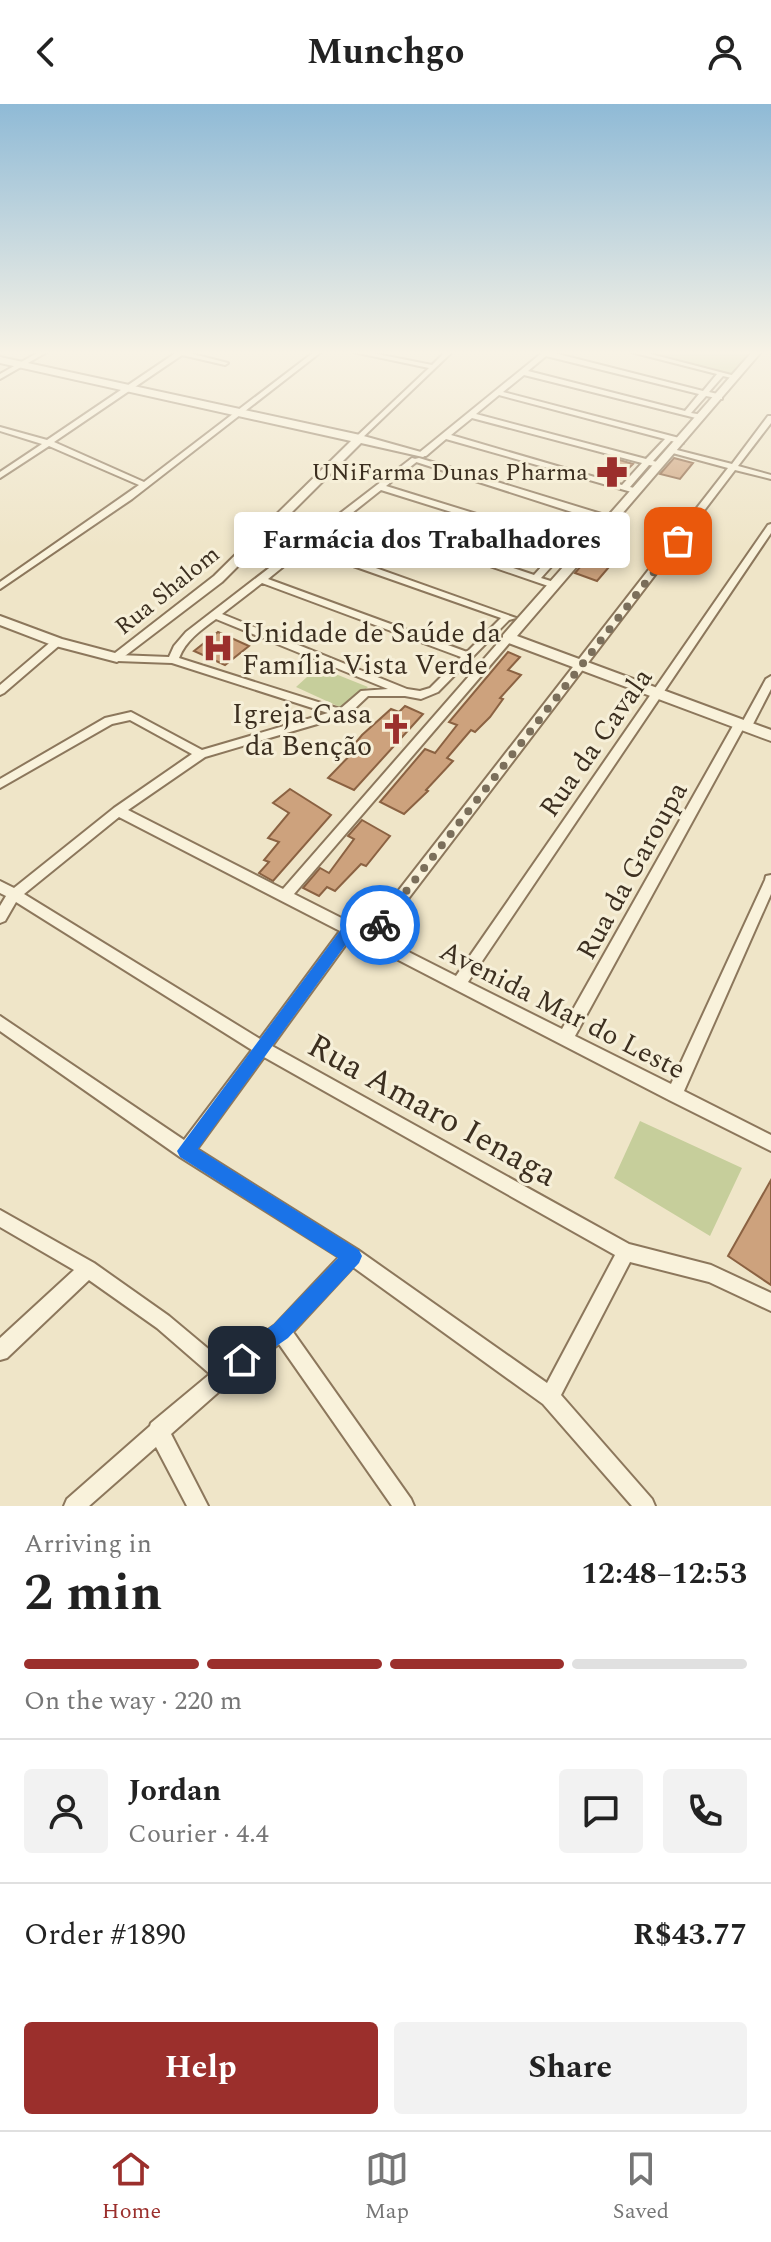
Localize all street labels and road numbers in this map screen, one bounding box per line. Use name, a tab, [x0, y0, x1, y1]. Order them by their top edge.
street label: Rua Shalom	[107, 537, 228, 644]
street label: Rua da Cavala	[529, 659, 664, 827]
street label: Rua da Garoupa	[565, 773, 699, 968]
street label: Avenida Mar do Leste	[432, 930, 693, 1091]
street label: Rua Amaro Ienaga	[297, 1020, 567, 1201]

